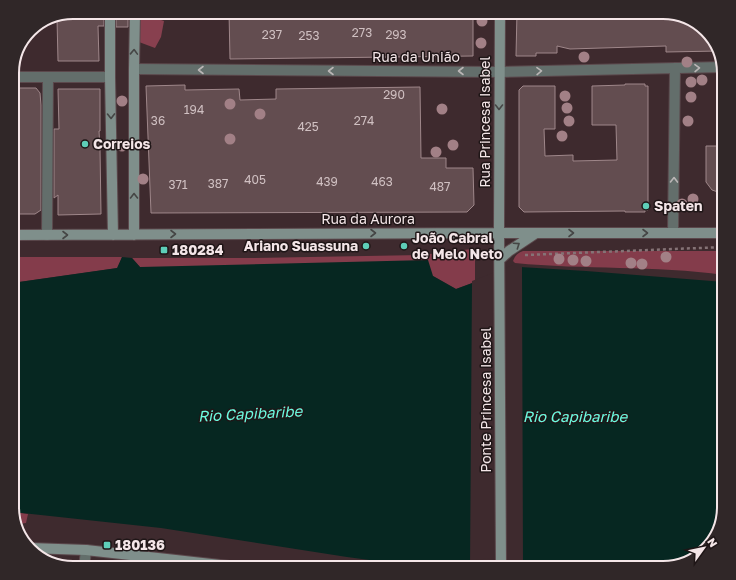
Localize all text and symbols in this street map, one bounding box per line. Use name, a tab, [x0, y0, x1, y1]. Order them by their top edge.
house number: 273	[352, 25, 372, 40]
house number: 237	[262, 27, 282, 42]
house number: 293	[385, 27, 407, 42]
house number: 253	[299, 28, 319, 43]
street label: Rua da União	[372, 48, 460, 65]
one-way arrow	[130, 49, 138, 55]
street label: Rua Princesa Isabel	[476, 56, 493, 188]
one-way arrow	[694, 64, 700, 72]
one-way arrow	[198, 66, 204, 74]
one-way arrow	[328, 67, 334, 75]
one-way arrow	[458, 67, 464, 75]
one-way arrow	[536, 67, 542, 75]
house number: 290	[383, 87, 405, 102]
house number: 194	[184, 102, 204, 117]
one-way arrow	[495, 104, 503, 110]
one-way arrow	[106, 113, 115, 119]
house number: 36	[151, 113, 165, 128]
house number: 274	[354, 113, 374, 128]
house number: 425	[297, 119, 319, 134]
place label: Correios	[93, 135, 151, 152]
marker: Correios	[80, 139, 90, 149]
house number: 405	[244, 172, 266, 187]
house number: 439	[316, 174, 338, 189]
house number: 463	[371, 174, 393, 189]
house number: 387	[208, 176, 228, 191]
house number: 371	[168, 177, 188, 192]
one-way arrow	[670, 177, 678, 183]
house number: 487	[429, 179, 451, 194]
one-way arrow	[130, 193, 138, 199]
place label: Spaten	[654, 197, 702, 214]
marker: Spaten	[641, 201, 651, 211]
street label: Rua da Aurora	[321, 210, 415, 227]
one-way arrow	[370, 229, 376, 237]
place label: João Cabral de Melo Neto	[412, 229, 502, 262]
one-way arrow	[568, 229, 574, 237]
one-way arrow	[642, 229, 648, 237]
one-way arrow	[170, 230, 176, 238]
one-way arrow	[62, 231, 68, 239]
place label: Ariano Suassuna	[244, 237, 358, 254]
place label: 180284	[172, 241, 224, 258]
marker: Ariano Suassuna	[361, 241, 371, 251]
marker: João Cabral de Melo Neto	[399, 241, 409, 251]
one-way arrow	[513, 242, 520, 250]
marker: 180284	[159, 245, 169, 255]
street label: Ponte Princesa Isabel	[477, 327, 494, 473]
water label: Rio Capibaribe	[197, 401, 304, 425]
water label: Rio Capibaribe	[523, 407, 628, 425]
north arrow	[684, 528, 724, 568]
text: N	[705, 535, 721, 549]
place label: 180136	[115, 536, 165, 553]
marker: 180136	[102, 540, 112, 550]

